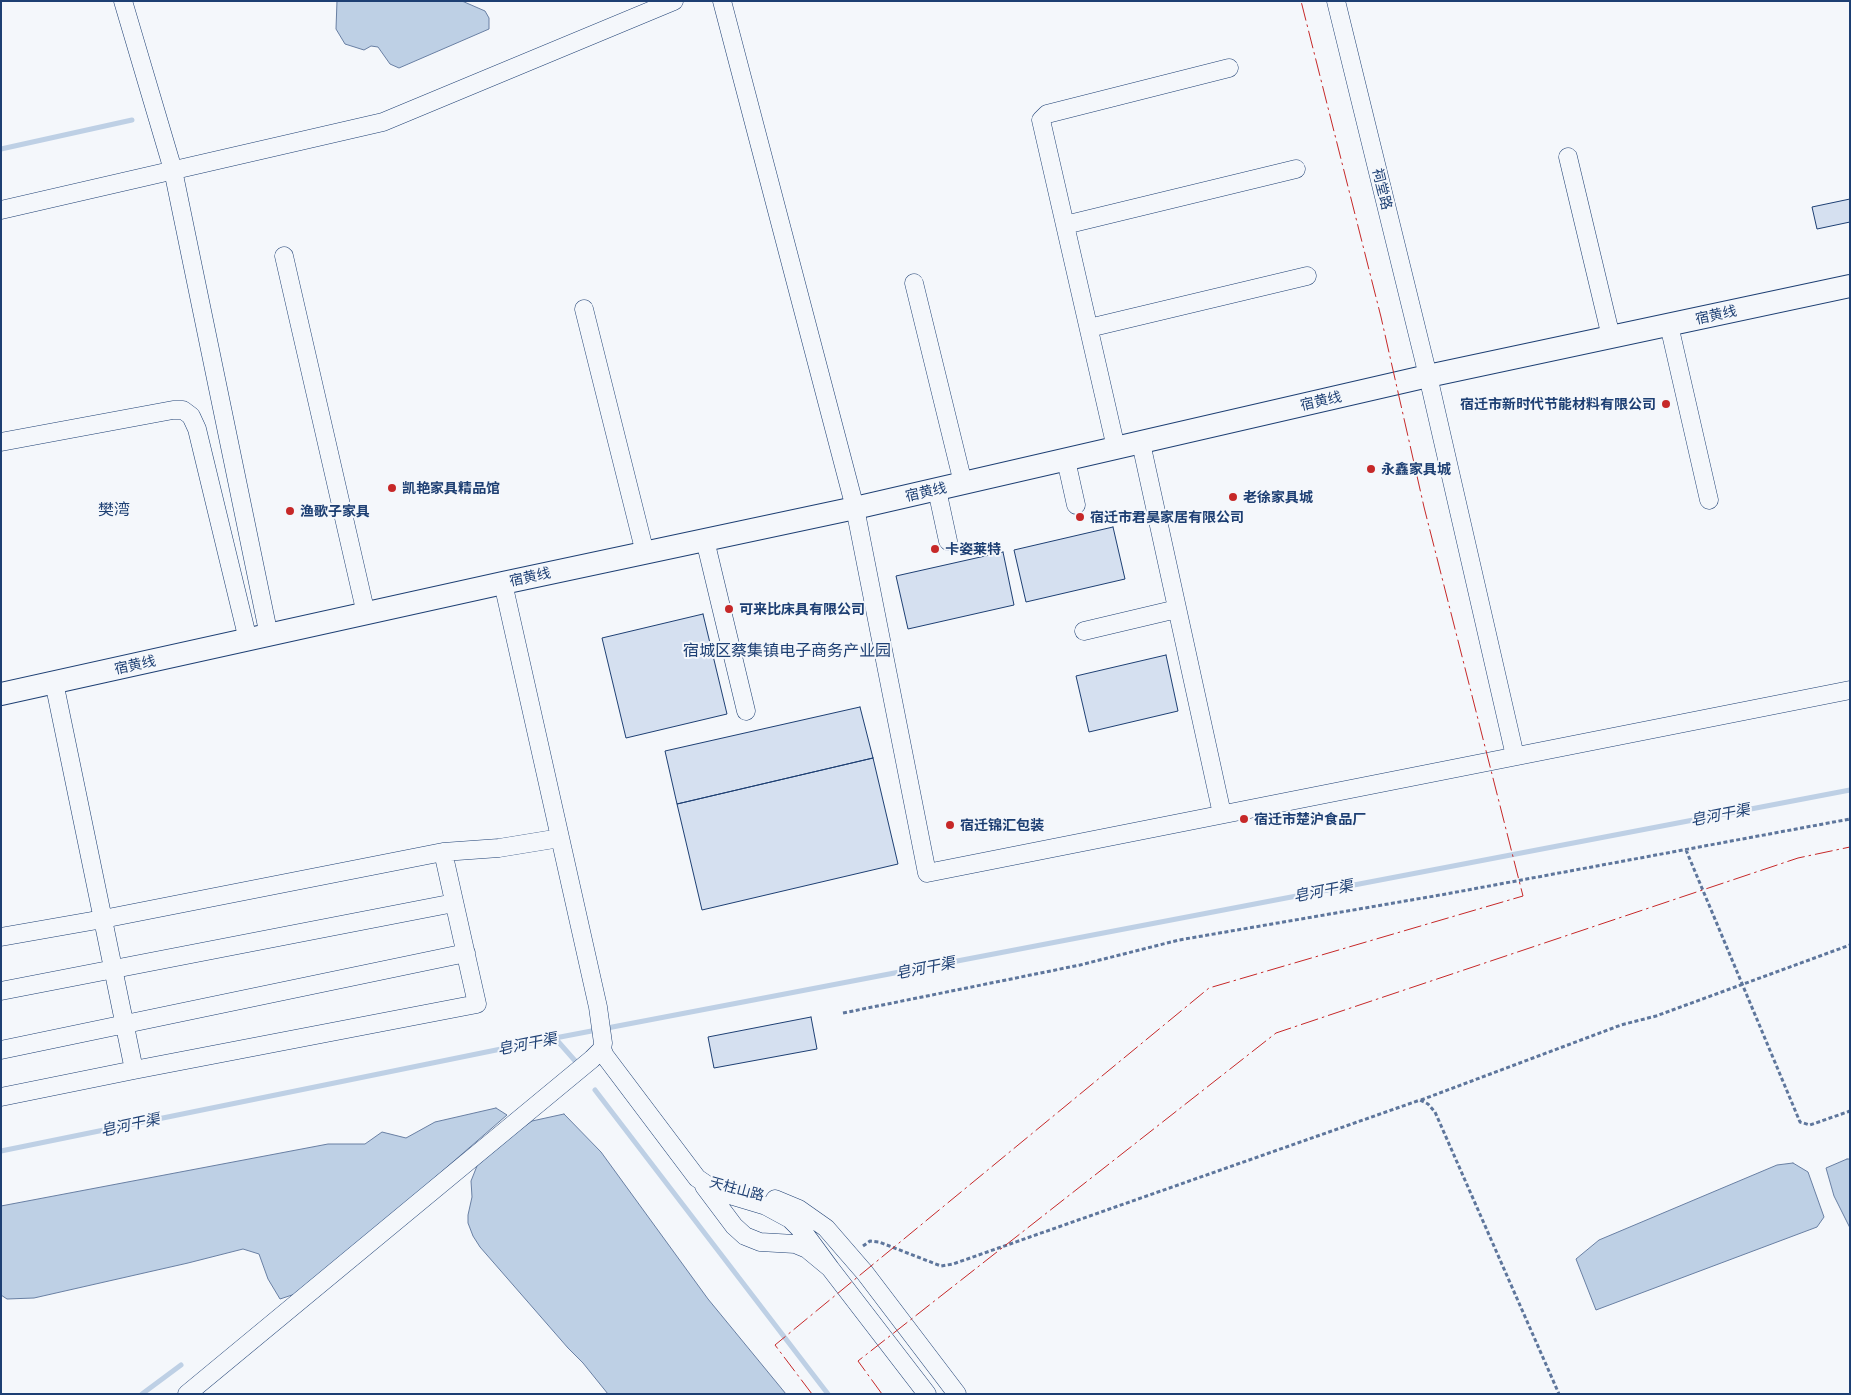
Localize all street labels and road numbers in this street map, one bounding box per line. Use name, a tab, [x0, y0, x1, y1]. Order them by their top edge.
street label: 祠堂路	[1369, 167, 1395, 211]
street label: 宿黄线	[1694, 302, 1738, 328]
street label: 宿黄线	[1299, 388, 1343, 414]
street label: 宿黄线	[904, 479, 948, 505]
street label: 宿黄线	[508, 564, 552, 590]
street label: 宿黄线	[113, 652, 157, 678]
street label: 天柱山路	[708, 1174, 766, 1204]

